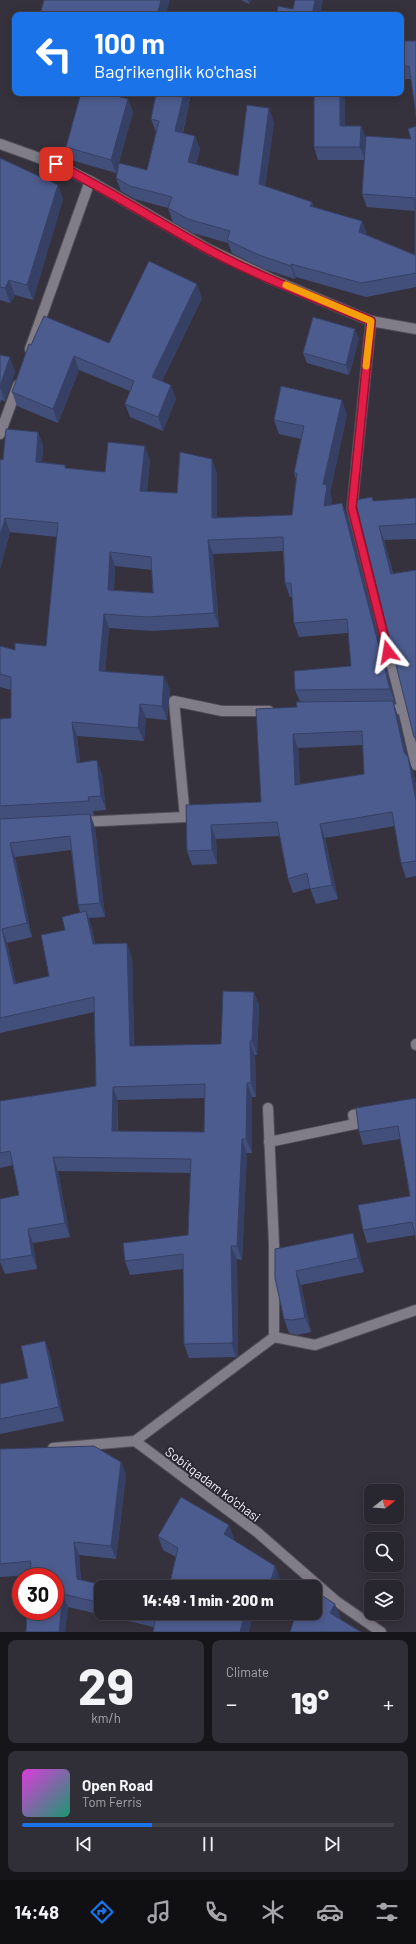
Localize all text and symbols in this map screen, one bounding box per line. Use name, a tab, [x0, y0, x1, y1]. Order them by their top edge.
text: 100 m	[94, 26, 165, 60]
icon: left	[28, 28, 80, 80]
text: Bag'rikenglik ko'chasi	[94, 60, 257, 82]
pin	[39, 147, 73, 181]
icon: arrive	[45, 153, 67, 175]
position arrow	[367, 631, 409, 673]
street label: Sobitqadam ko'chasi	[162, 1443, 264, 1525]
north arrow	[364, 1484, 404, 1524]
map controls	[364, 1484, 404, 1620]
button: search	[364, 1532, 404, 1572]
speed limit sign: 30	[12, 1568, 64, 1620]
button: layers	[364, 1580, 404, 1620]
text: 14:49 · 1 min · 200 m	[142, 1591, 274, 1609]
text: 29	[78, 1653, 134, 1715]
text: Climate	[226, 1664, 269, 1680]
text: 19°	[291, 1684, 329, 1720]
text: −	[226, 1690, 237, 1716]
text: +	[383, 1690, 394, 1716]
text: km/h	[91, 1710, 121, 1726]
text: Open Road	[82, 1776, 153, 1794]
text: Tom Ferris	[82, 1794, 142, 1810]
icon: previous	[73, 1833, 95, 1855]
icon: pause	[197, 1833, 219, 1855]
icon: next	[321, 1833, 343, 1855]
icon: directions	[88, 1898, 116, 1926]
icon: music	[145, 1898, 173, 1926]
icon: phone	[202, 1898, 230, 1926]
icon: climate	[259, 1898, 287, 1926]
icon: car	[316, 1898, 344, 1926]
icon: filters	[373, 1898, 401, 1926]
text: 14:48	[15, 1901, 59, 1923]

